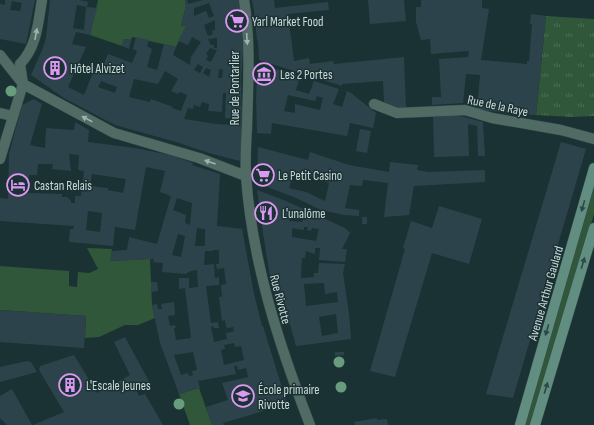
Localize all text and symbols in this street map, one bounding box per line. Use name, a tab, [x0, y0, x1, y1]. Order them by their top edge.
supermarket icon: Yarl Market Food	[224, 8, 250, 34]
place label: Yarl Market Food	[252, 14, 323, 30]
one-way arrow	[33, 28, 39, 40]
one-way arrow	[244, 33, 250, 46]
street label: Rue de Pontarlier	[227, 50, 243, 125]
building icon: Hôtel Alvizet	[42, 55, 68, 81]
place label: Hôtel Alvizet	[70, 61, 125, 77]
museum icon: Les 2 Portes	[251, 61, 277, 87]
place label: Les 2 Portes	[280, 67, 333, 83]
street label: Rue de la Raye	[466, 92, 530, 120]
one-way arrow	[81, 116, 93, 123]
one-way arrow	[203, 158, 215, 164]
supermarket icon: Le Petit Casino	[250, 162, 276, 188]
place label: Le Petit Casino	[278, 168, 342, 184]
hotel icon: Castan Relais	[5, 172, 31, 198]
place label: Castan Relais	[34, 178, 92, 194]
restaurant icon: L'unalôme	[253, 200, 279, 226]
one-way arrow	[580, 200, 586, 212]
place label: L'unalôme	[282, 206, 326, 222]
street label: Avenue Arthur Gaulard	[525, 244, 567, 343]
one-way arrow	[580, 257, 586, 269]
street label: Rue Rivotte	[266, 273, 294, 326]
one-way arrow	[544, 325, 550, 337]
building icon: L'Escale Jeunes	[57, 372, 83, 398]
place label: L'Escale Jeunes	[86, 378, 151, 394]
one-way arrow	[543, 381, 549, 393]
place label: École primaire Rivotte	[258, 382, 320, 413]
school or university icon: École primaire Rivotte	[230, 383, 256, 409]

